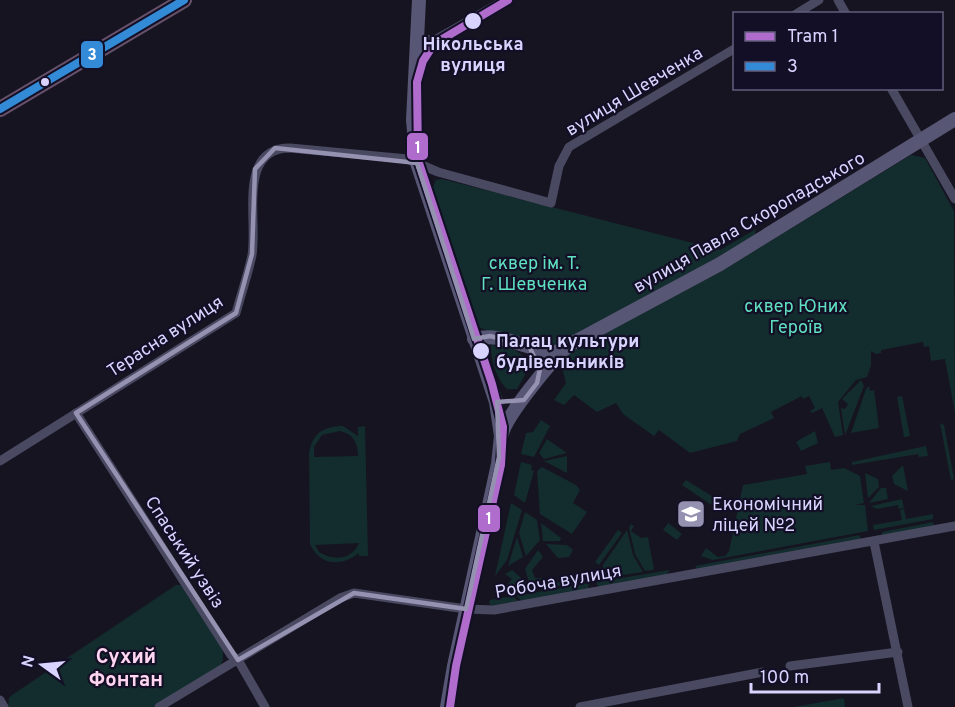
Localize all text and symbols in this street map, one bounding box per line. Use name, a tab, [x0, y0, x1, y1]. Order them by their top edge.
marker: Нікольська вулиця	[463, 11, 483, 31]
legend	[733, 12, 943, 90]
text: Tram 1	[787, 26, 838, 49]
place label: Нікольська вулиця	[423, 34, 523, 78]
line badge: 3	[80, 40, 104, 69]
street label: вулиця Шевченка	[562, 42, 707, 142]
text: 3	[87, 46, 97, 66]
text: 3	[787, 56, 798, 79]
unlabelled marker	[39, 76, 51, 88]
line badge: 1	[406, 132, 429, 161]
text: 1	[415, 139, 421, 159]
street label: вулиця Павла Скоропадського	[630, 147, 870, 299]
park label: сквер ім. Т. Г. Шевченка	[481, 253, 587, 297]
street label: Терасна вулиця	[103, 291, 228, 383]
park label: сквер Юних Героїв	[744, 296, 848, 340]
place label: Палац культури будівельників	[496, 331, 639, 375]
marker: Палац культури будівельників	[471, 341, 491, 361]
street label: Спаський узвіз	[139, 492, 229, 613]
place label: Економічний ліцей №2	[712, 494, 823, 538]
school or university icon: Економічний ліцей №2	[675, 498, 707, 530]
line badge: 1	[477, 504, 501, 533]
text: 1	[486, 510, 492, 530]
street label: Робоча вулиця	[493, 560, 623, 605]
north arrow	[12, 635, 72, 695]
district label: Сухий Фонтан	[89, 645, 163, 694]
text: N	[18, 653, 41, 670]
scale bar	[751, 656, 878, 694]
text: 100 m	[760, 667, 809, 690]

